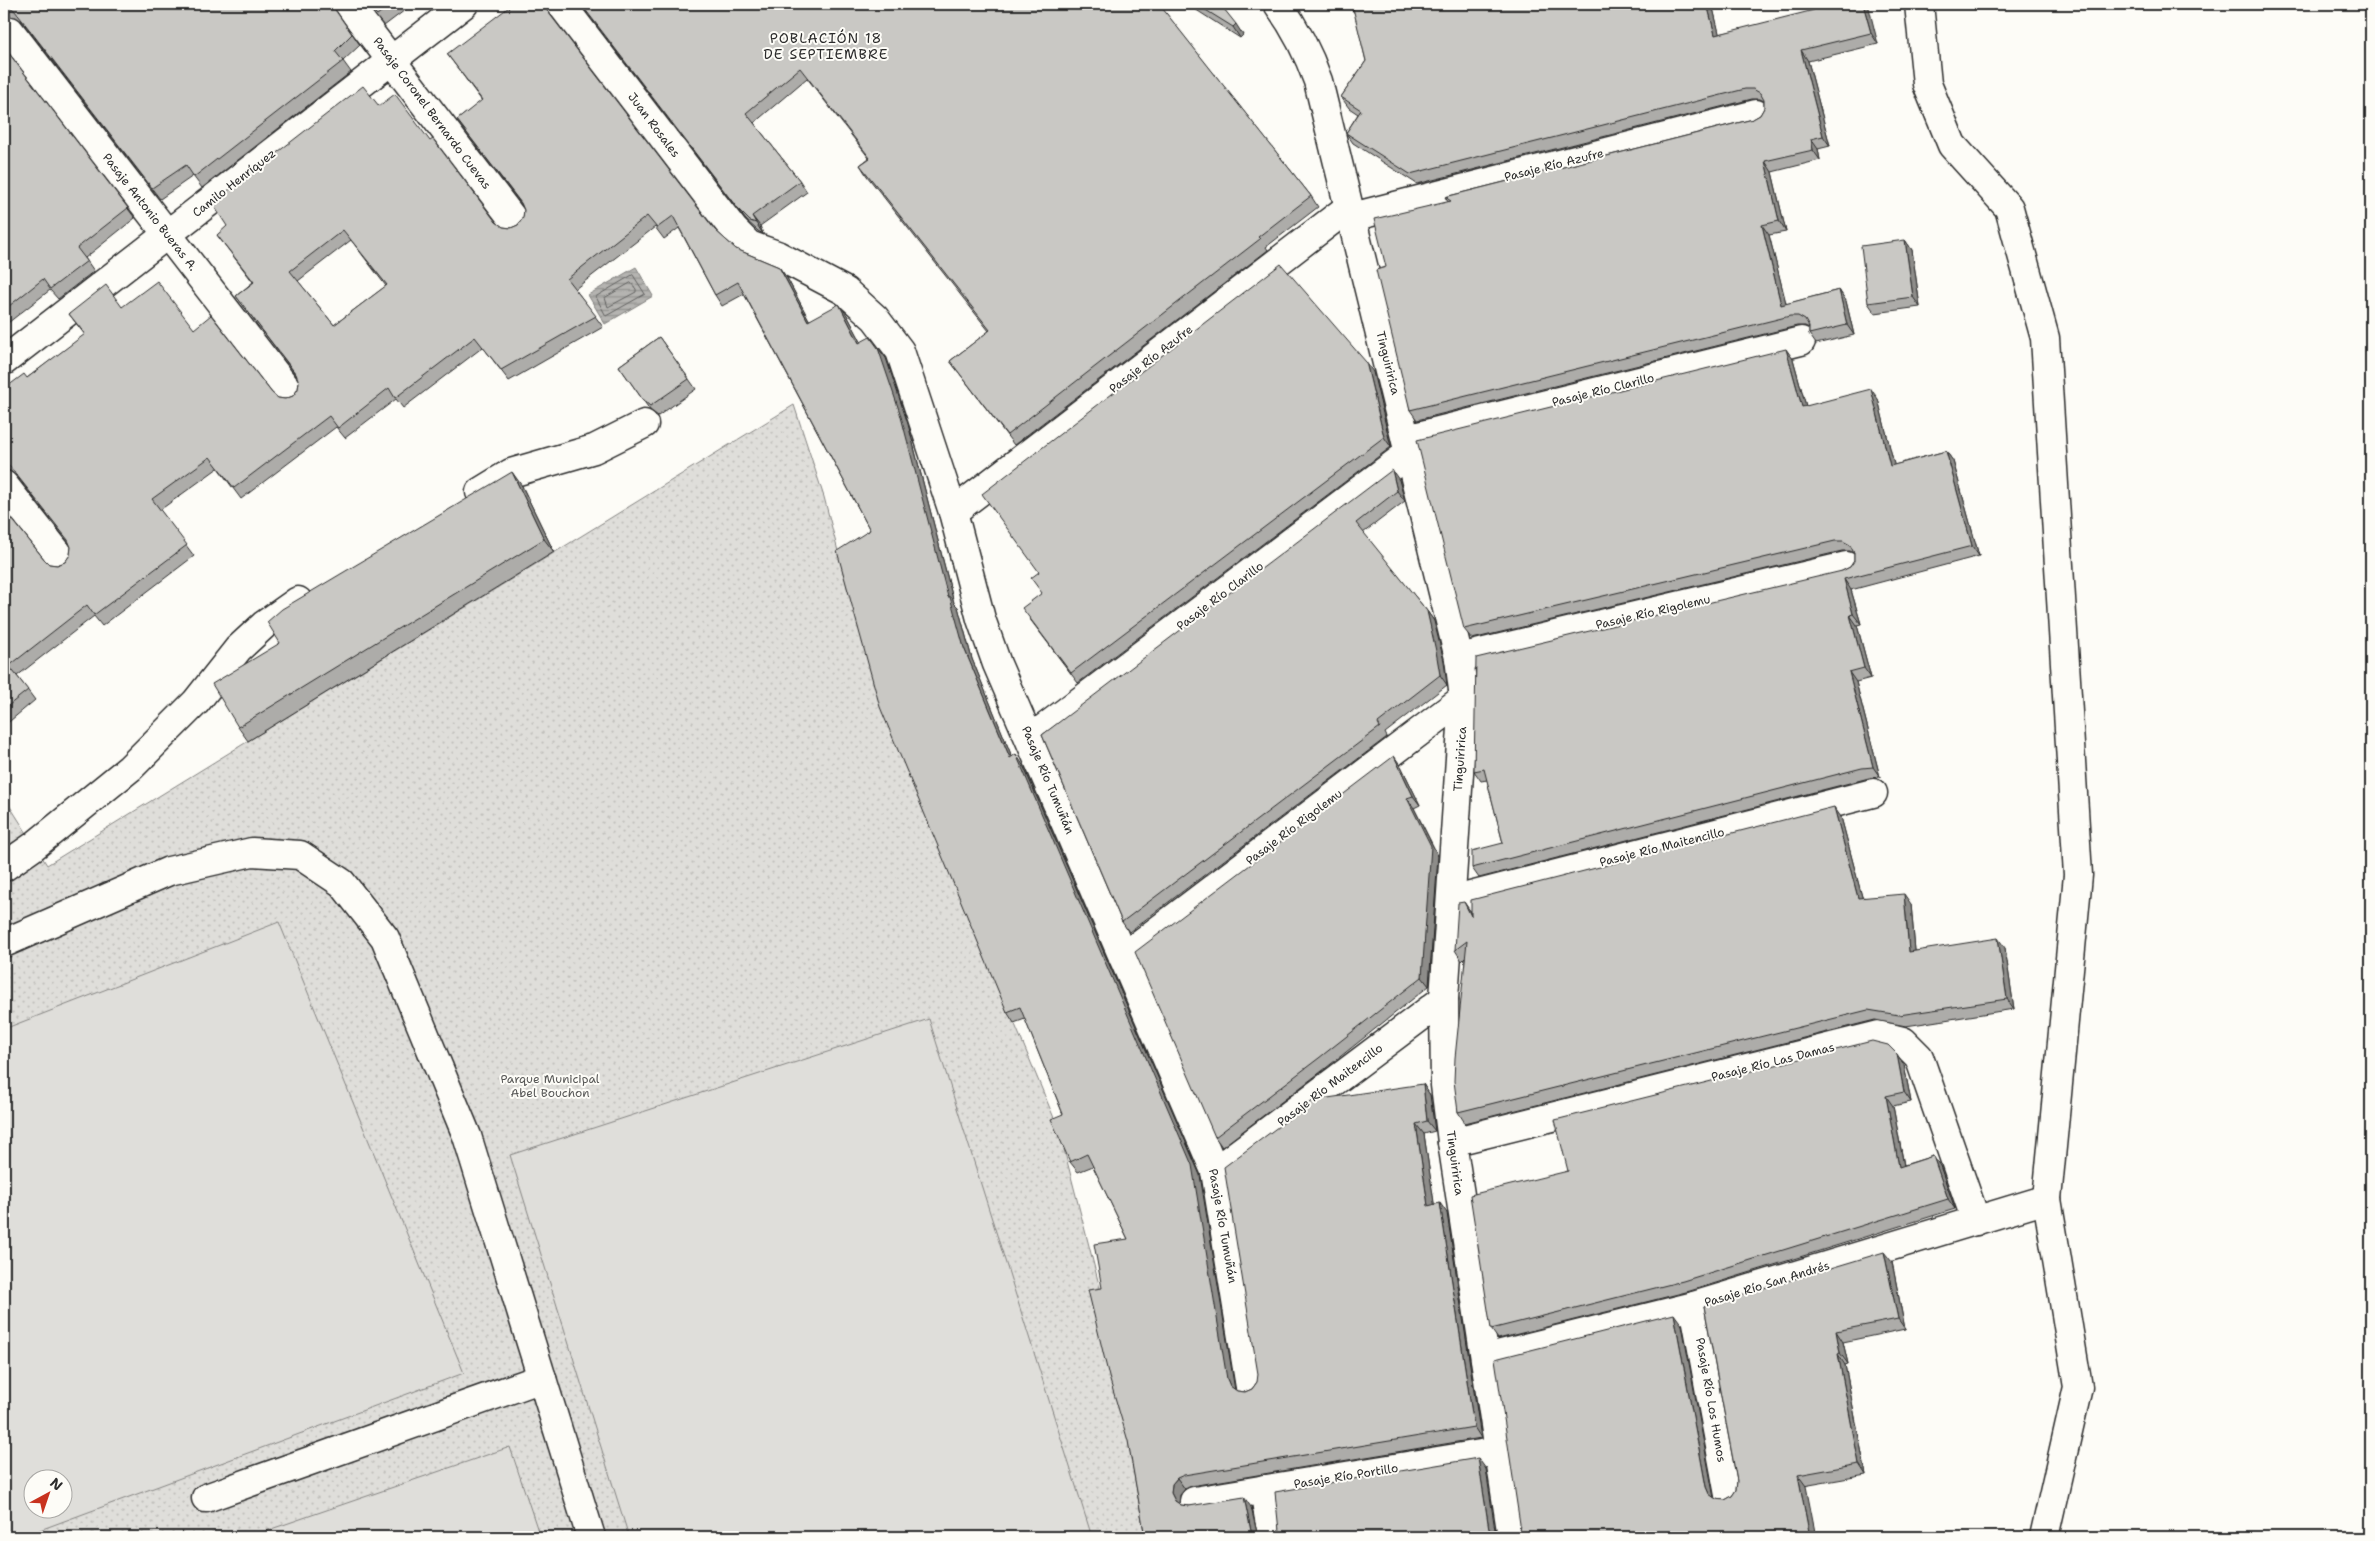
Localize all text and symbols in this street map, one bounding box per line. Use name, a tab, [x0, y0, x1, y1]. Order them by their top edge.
district label: POBLACIÓN 18 DE SEPTIEMBRE	[764, 29, 888, 63]
street label: Pasaje Coronel Bernardo Cuevas	[369, 34, 495, 192]
street label: Juan Rosales	[624, 89, 684, 161]
street label: Camilo Henríquez	[189, 145, 279, 221]
street label: Pasaje Río Azufre	[1503, 145, 1606, 185]
street label: Pasaje Antonio Bueras A.	[99, 150, 201, 274]
street label: Pasaje Río Azufre	[1106, 321, 1196, 397]
street label: Tinguiririca	[1372, 329, 1404, 397]
street label: Pasaje Río Clarillo	[1550, 370, 1656, 410]
street label: Pasaje Río Clarillo	[1173, 558, 1267, 634]
street label: Pasaje Río Rigolemu	[1594, 591, 1712, 633]
street label: Pasaje Río Tumuñán	[1018, 723, 1078, 837]
street label: Tinguiririca	[1450, 725, 1470, 792]
street label: Pasaje Río Rigolemu	[1242, 785, 1346, 869]
street label: Pasaje Río Maitencillo	[1598, 824, 1726, 870]
street label: Pasaje Río Las Damas	[1710, 1039, 1836, 1085]
street label: Pasaje Río Maitencillo	[1274, 1040, 1386, 1130]
park label: Parque Municipal Abel Bouchon	[501, 1071, 600, 1101]
street label: Tinguiririca	[1443, 1130, 1468, 1197]
street label: Pasaje Río Tumuñán	[1205, 1168, 1241, 1284]
street label: Pasaje Río San Andrés	[1702, 1257, 1832, 1311]
street label: Pasaje Río Los Humos	[1692, 1336, 1730, 1464]
street label: Pasaje Río Portillo	[1293, 1460, 1399, 1492]
north arrow	[22, 1468, 72, 1518]
text: N	[46, 1474, 66, 1495]

